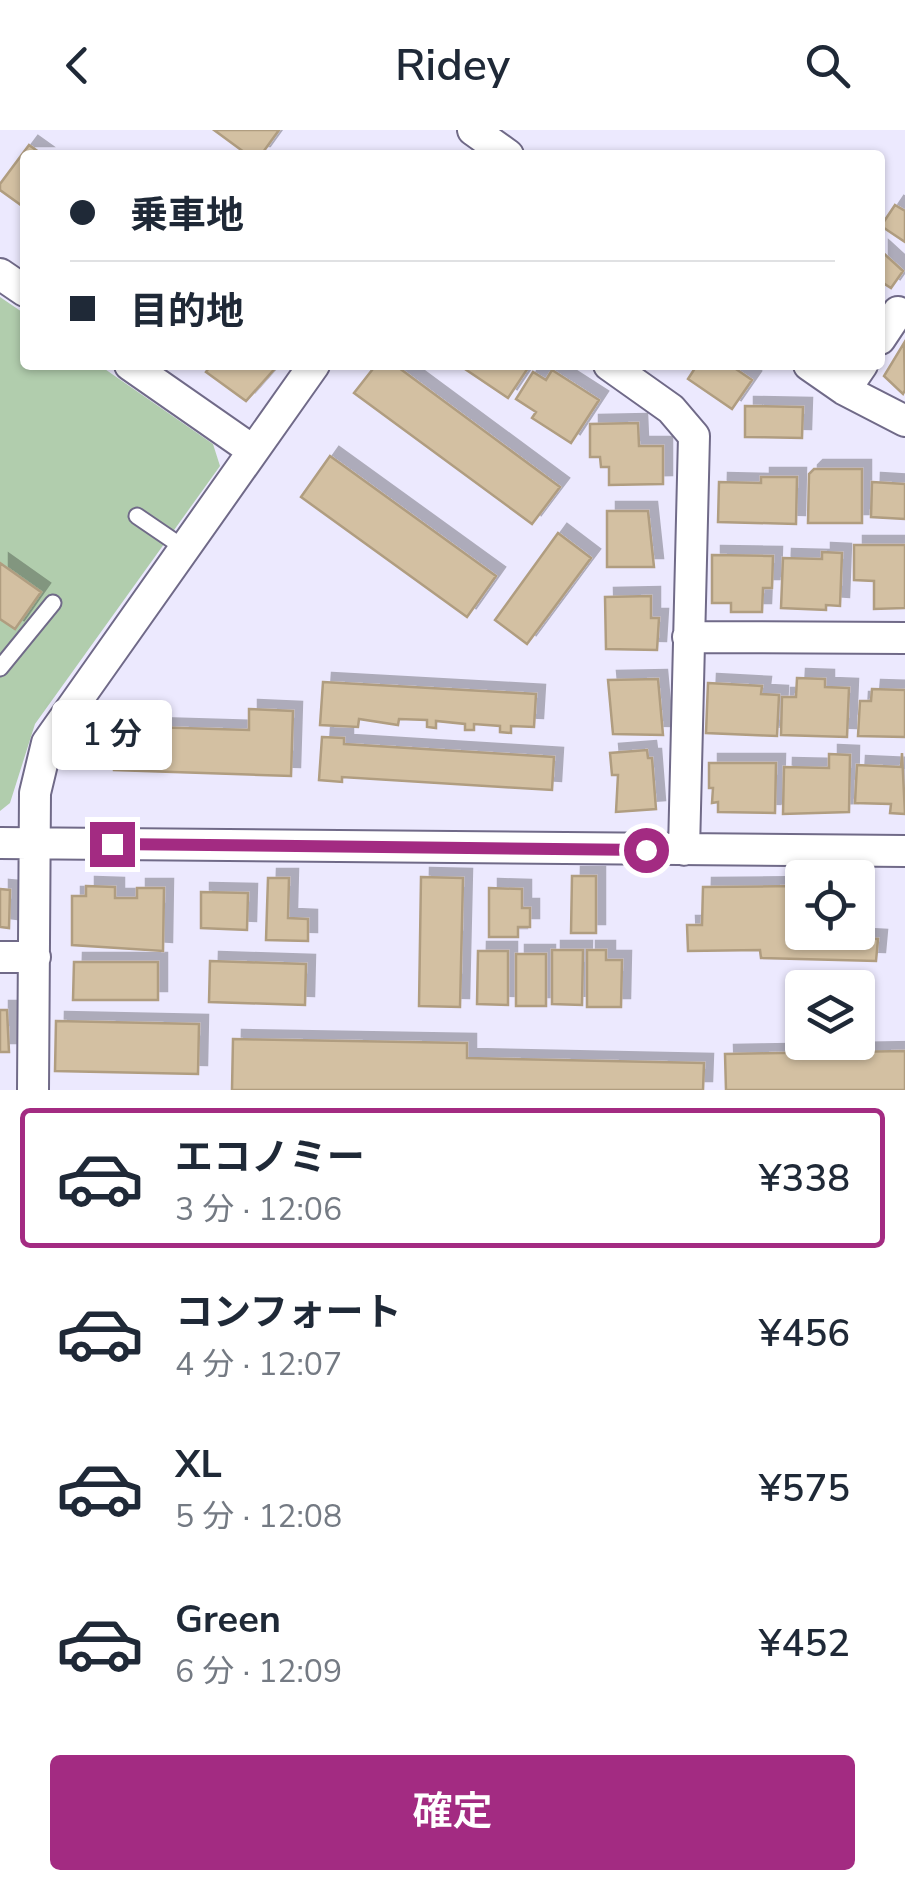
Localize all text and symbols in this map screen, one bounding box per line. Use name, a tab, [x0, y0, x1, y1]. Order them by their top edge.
text: Ridey	[395, 35, 510, 96]
icon: back	[50, 38, 105, 93]
icon: search	[800, 38, 855, 93]
text: 乗車地	[130, 190, 244, 241]
text: 目的地	[130, 286, 244, 337]
callout: 1 分	[52, 699, 172, 769]
text: 1 分	[82, 713, 142, 756]
route end	[90, 822, 135, 867]
route start	[624, 828, 669, 873]
map controls	[785, 860, 875, 1060]
button: locate	[785, 860, 875, 950]
button: layers	[785, 970, 875, 1060]
text: エコノミー	[175, 1132, 365, 1183]
icon: car	[55, 1133, 145, 1223]
text: ¥338	[759, 1153, 850, 1204]
text: 3 分 · 12:06	[175, 1188, 342, 1231]
text: コンフォート	[175, 1287, 402, 1338]
icon: car	[55, 1288, 145, 1378]
text: ¥456	[759, 1308, 850, 1359]
text: 4 分 · 12:07	[175, 1343, 342, 1386]
text: XL	[175, 1439, 222, 1490]
icon: car	[55, 1443, 145, 1533]
text: ¥575	[759, 1463, 850, 1514]
text: 5 分 · 12:08	[175, 1495, 342, 1538]
text: Green	[175, 1594, 281, 1645]
icon: car	[55, 1598, 145, 1688]
text: ¥452	[759, 1618, 850, 1669]
text: 6 分 · 12:09	[175, 1650, 342, 1693]
button: 確定	[50, 1755, 855, 1870]

